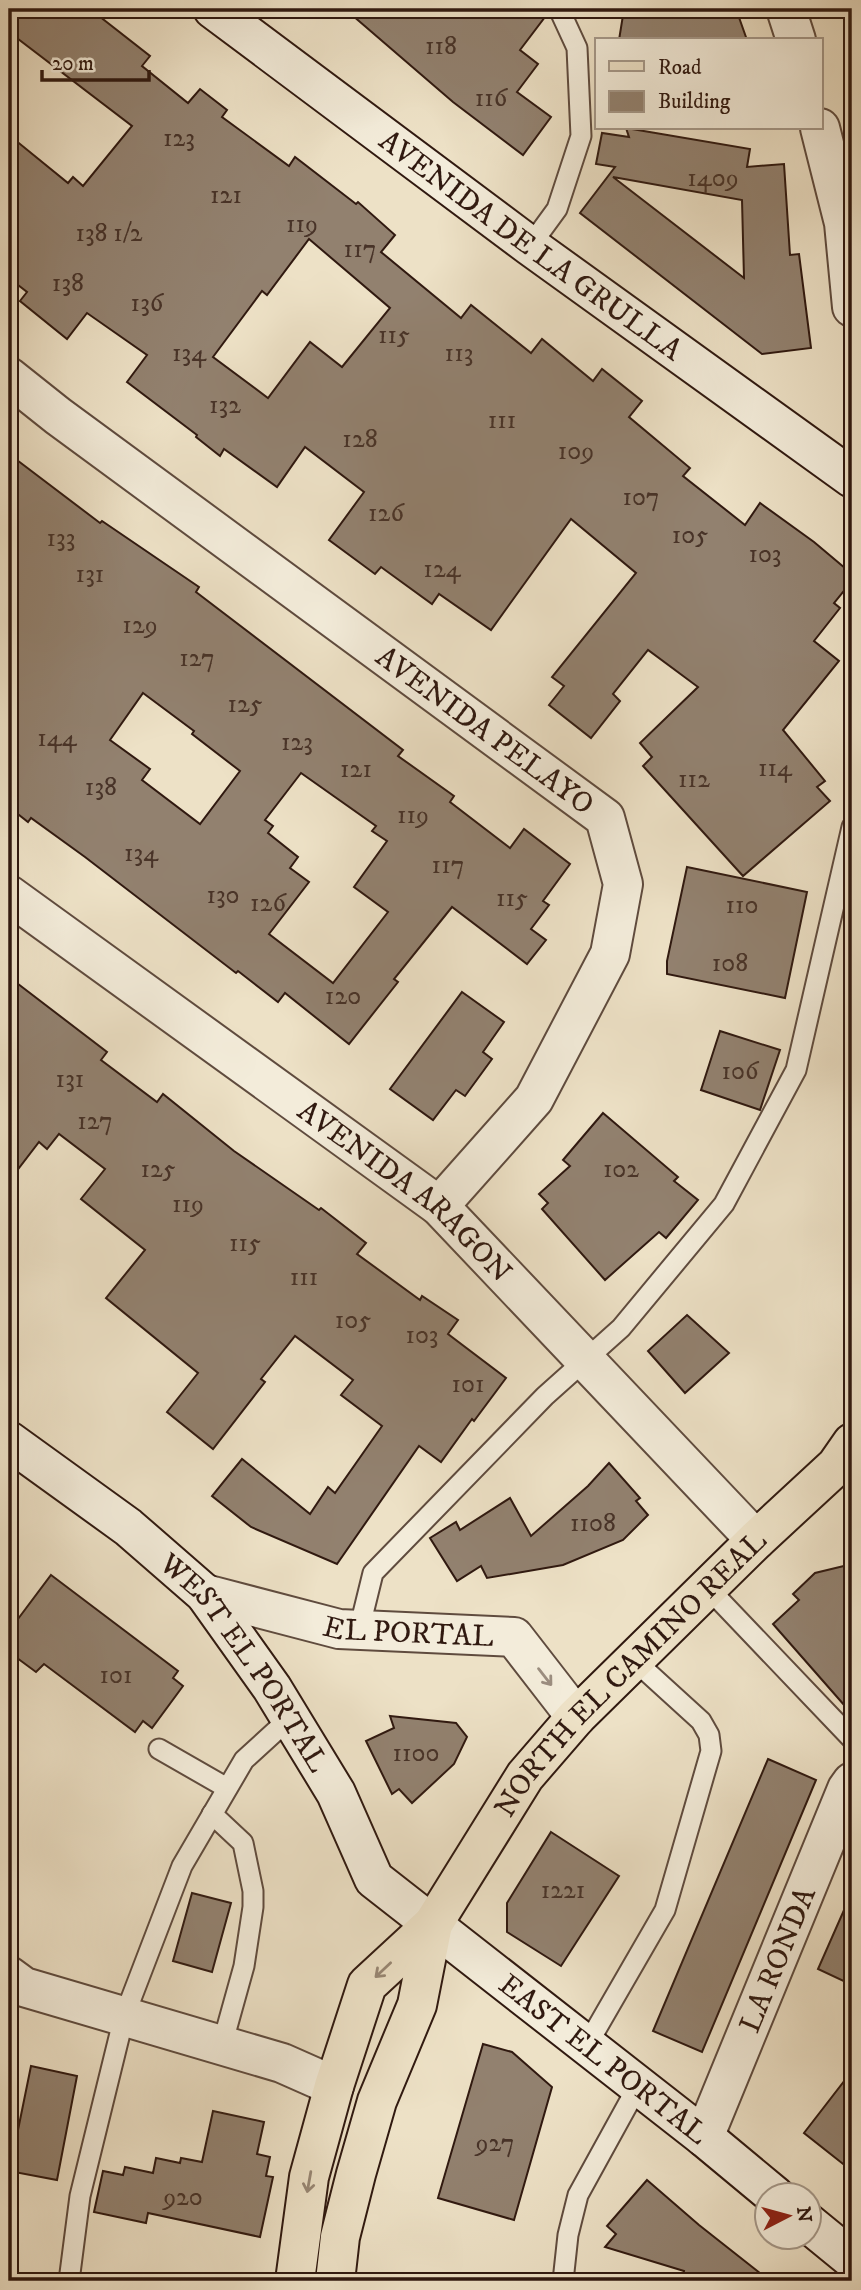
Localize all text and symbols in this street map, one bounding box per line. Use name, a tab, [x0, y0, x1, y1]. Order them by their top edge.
house number: 118	[425, 30, 457, 63]
scale bar	[42, 38, 149, 82]
legend	[595, 38, 822, 130]
text: 20 m	[52, 51, 94, 77]
text: Road	[658, 55, 702, 81]
house number: 116	[475, 82, 509, 115]
text: Building	[658, 89, 731, 115]
house number: 123	[163, 122, 195, 155]
street label: AVENIDA DE LA GRULLA	[371, 123, 690, 370]
house number: 1409	[687, 162, 739, 195]
house number: 121	[210, 179, 242, 212]
house number: 119	[286, 208, 318, 241]
house number: 138 1/2	[75, 217, 143, 250]
house number: 117	[344, 233, 376, 266]
house number: 138	[52, 267, 84, 300]
house number: 136	[131, 287, 165, 320]
house number: 115	[378, 319, 410, 352]
house number: 134	[172, 337, 207, 370]
house number: 113	[445, 337, 473, 370]
house number: 132	[209, 389, 241, 422]
house number: 111	[488, 404, 516, 437]
house number: 128	[342, 423, 378, 456]
house number: 109	[558, 435, 594, 468]
house number: 107	[622, 481, 660, 514]
house number: 126	[368, 497, 405, 530]
house number: 105	[672, 519, 708, 552]
house number: 133	[47, 522, 75, 555]
house number: 103	[748, 538, 782, 571]
house number: 124	[423, 553, 462, 586]
house number: 131	[76, 558, 104, 591]
house number: 129	[122, 609, 158, 642]
street label: AVENIDA PELAYO	[368, 639, 601, 824]
house number: 127	[179, 642, 215, 675]
house number: 125	[227, 688, 263, 721]
house number: 144	[37, 722, 78, 755]
house number: 123	[281, 726, 313, 759]
house number: 114	[758, 752, 793, 785]
house number: 121	[340, 753, 372, 786]
house number: 112	[678, 763, 710, 796]
house number: 138	[85, 771, 117, 804]
house number: 119	[397, 799, 429, 832]
house number: 134	[124, 837, 159, 870]
house number: 117	[432, 849, 464, 882]
house number: 130	[206, 879, 240, 912]
house number: 115	[496, 882, 528, 915]
house number: 126	[250, 887, 287, 920]
house number: 110	[726, 889, 759, 922]
house number: 108	[712, 947, 748, 980]
house number: 120	[325, 980, 361, 1013]
house number: 106	[722, 1055, 760, 1088]
house number: 131	[56, 1063, 84, 1096]
street label: AVENIDA ARAGON	[290, 1093, 519, 1291]
house number: 127	[77, 1105, 113, 1138]
house number: 125	[140, 1153, 176, 1186]
house number: 102	[603, 1153, 639, 1186]
house number: 119	[172, 1188, 204, 1221]
house number: 115	[229, 1227, 261, 1260]
house number: 111	[290, 1261, 318, 1294]
house number: 105	[335, 1304, 371, 1337]
house number: 103	[405, 1319, 439, 1352]
house number: 101	[452, 1368, 484, 1401]
house number: 1108	[570, 1507, 616, 1540]
street label: NORTH EL CAMINO REAL	[487, 1523, 775, 1824]
street label: WEST EL PORTAL	[150, 1545, 336, 1780]
street label: EL PORTAL	[319, 1609, 495, 1656]
house number: 101	[100, 1659, 132, 1692]
one-way arrow	[537, 1667, 552, 1686]
house number: 1100	[393, 1737, 440, 1770]
house number: 1221	[541, 1874, 585, 1907]
street label: LA RONDA	[732, 1881, 825, 2038]
one-way arrow	[374, 1962, 392, 1978]
street label: EAST EL PORTAL	[491, 1967, 715, 2153]
house number: 927	[474, 2127, 514, 2160]
one-way arrow	[302, 2170, 315, 2193]
house number: 920	[161, 2181, 203, 2214]
north arrow	[752, 2182, 822, 2252]
text: N	[791, 2205, 816, 2224]

